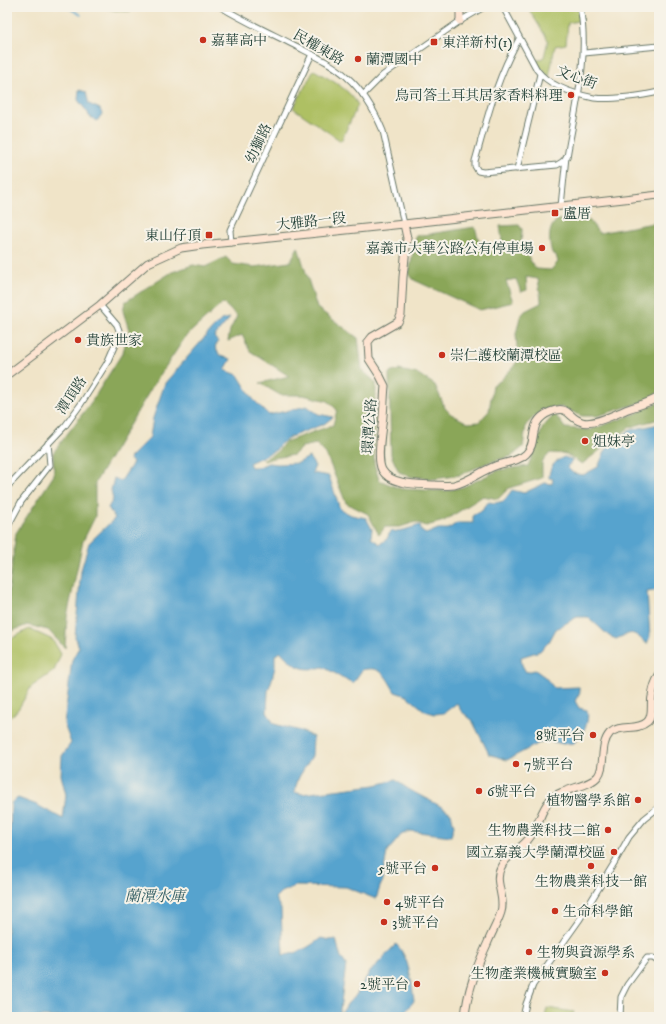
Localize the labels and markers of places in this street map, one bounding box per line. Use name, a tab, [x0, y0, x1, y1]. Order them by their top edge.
place label: 嘉華高中	[211, 32, 267, 50]
place label: 東洋新村(1)	[442, 34, 513, 52]
marker: 嘉華高中	[198, 35, 208, 45]
marker: 東洋新村(1)	[429, 37, 439, 47]
place label: 蘭潭國中	[366, 51, 422, 69]
marker: 蘭潭國中	[353, 54, 363, 64]
place label: 烏司答土耳其居家香料料理	[395, 87, 563, 105]
marker: 烏司答土耳其居家香料料理	[566, 90, 576, 100]
place label: 盧厝	[563, 205, 591, 223]
marker: 盧厝	[550, 208, 560, 218]
place label: 東山仔頂	[145, 227, 201, 245]
marker: 東山仔頂	[204, 230, 214, 240]
place label: 嘉義市大華公路公有停車場	[366, 240, 534, 258]
marker: 嘉義市大華公路公有停車場	[537, 243, 547, 253]
place label: 貴族世家	[86, 332, 142, 350]
marker: 貴族世家	[73, 335, 83, 345]
place label: 崇仁護校蘭潭校區	[450, 347, 562, 365]
marker: 崇仁護校蘭潭校區	[437, 350, 447, 360]
place label: 姐妹亭	[593, 433, 635, 451]
marker: 姐妹亭	[580, 436, 590, 446]
place label: 8號平台	[536, 727, 585, 745]
marker: 8號平台	[588, 730, 598, 740]
place label: 7號平台	[524, 756, 573, 774]
marker: 7號平台	[511, 759, 521, 769]
place label: 6號平台	[487, 783, 536, 801]
marker: 6號平台	[474, 786, 484, 796]
place label: 植物醫學系館	[546, 792, 630, 810]
marker: 植物醫學系館	[633, 795, 643, 805]
place label: 生物農業科技二館	[488, 822, 600, 840]
marker: 生物農業科技二館	[603, 825, 613, 835]
place label: 國立嘉義大學蘭潭校區	[466, 844, 606, 862]
marker: 國立嘉義大學蘭潭校區	[609, 847, 619, 857]
place label: 5號平台	[378, 860, 427, 878]
marker: 生物農業科技一館	[586, 861, 596, 871]
marker: 5號平台	[430, 863, 440, 873]
place label: 生物農業科技一館	[535, 873, 647, 891]
place label: 4號平台	[395, 894, 445, 912]
marker: 4號平台	[382, 897, 392, 907]
place label: 生命科學館	[563, 903, 633, 921]
marker: 生命科學館	[550, 906, 560, 916]
place label: 3號平台	[392, 914, 439, 932]
marker: 3號平台	[379, 917, 389, 927]
place label: 生物與資源學系	[537, 944, 635, 962]
marker: 生物與資源學系	[524, 947, 534, 957]
place label: 生物產業機械實驗室	[471, 965, 597, 983]
marker: 生物產業機械實驗室	[600, 968, 610, 978]
place label: 2號平台	[360, 976, 409, 994]
marker: 2號平台	[412, 979, 422, 989]

